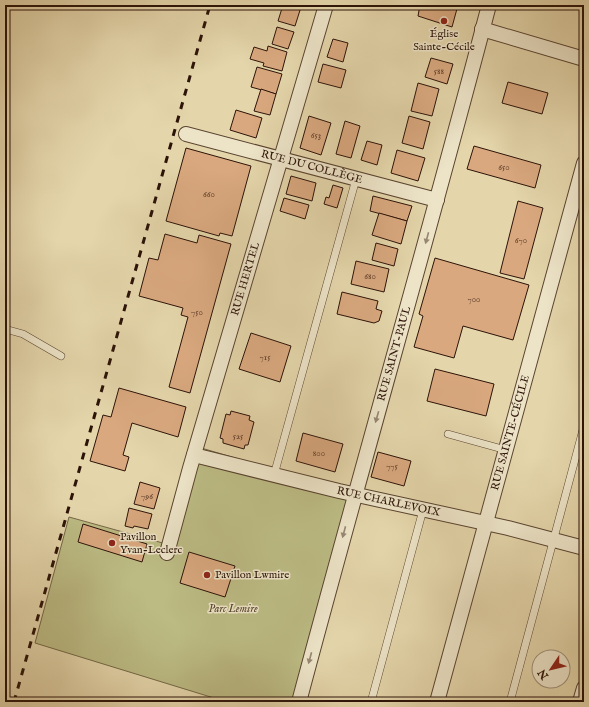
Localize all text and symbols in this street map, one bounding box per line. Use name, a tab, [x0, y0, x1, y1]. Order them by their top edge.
marker: Église Sainte-Cécile	[439, 16, 449, 26]
place label: Église Sainte-Cécile	[413, 27, 475, 54]
house number: 588	[434, 66, 445, 77]
house number: 653	[311, 130, 321, 141]
street label: RUE DU COLLÈGE	[260, 147, 364, 187]
house number: 650	[498, 162, 510, 173]
house number: 660	[203, 189, 215, 200]
one-way arrow	[424, 232, 430, 244]
house number: 670	[515, 235, 527, 246]
street label: RUE HERTEL	[228, 240, 263, 317]
house number: 680	[364, 271, 376, 282]
house number: 700	[467, 294, 481, 305]
street label: RUE SAINT-PAUL	[374, 305, 414, 403]
house number: 750	[191, 307, 203, 318]
house number: 715	[260, 352, 271, 363]
street label: RUE SAINTE-CÉCILE	[488, 373, 533, 492]
one-way arrow	[374, 411, 380, 423]
house number: 525	[233, 431, 244, 442]
house number: 800	[313, 448, 325, 459]
house number: 775	[386, 461, 399, 472]
street label: RUE CHARLEVOIX	[335, 484, 442, 520]
house number: 796	[141, 491, 153, 502]
one-way arrow	[341, 527, 347, 539]
place label: Pavillon Yvan-Leclerc	[120, 530, 183, 557]
marker: Pavillon Yvan-Leclerc	[107, 538, 117, 548]
place label: Pavillon Lwmire	[215, 568, 289, 582]
marker: Pavillon Lwmire	[202, 570, 212, 580]
park label: Parc Lemire	[208, 602, 258, 616]
north arrow	[531, 649, 571, 689]
one-way arrow	[307, 652, 313, 664]
text: N	[535, 666, 553, 683]

